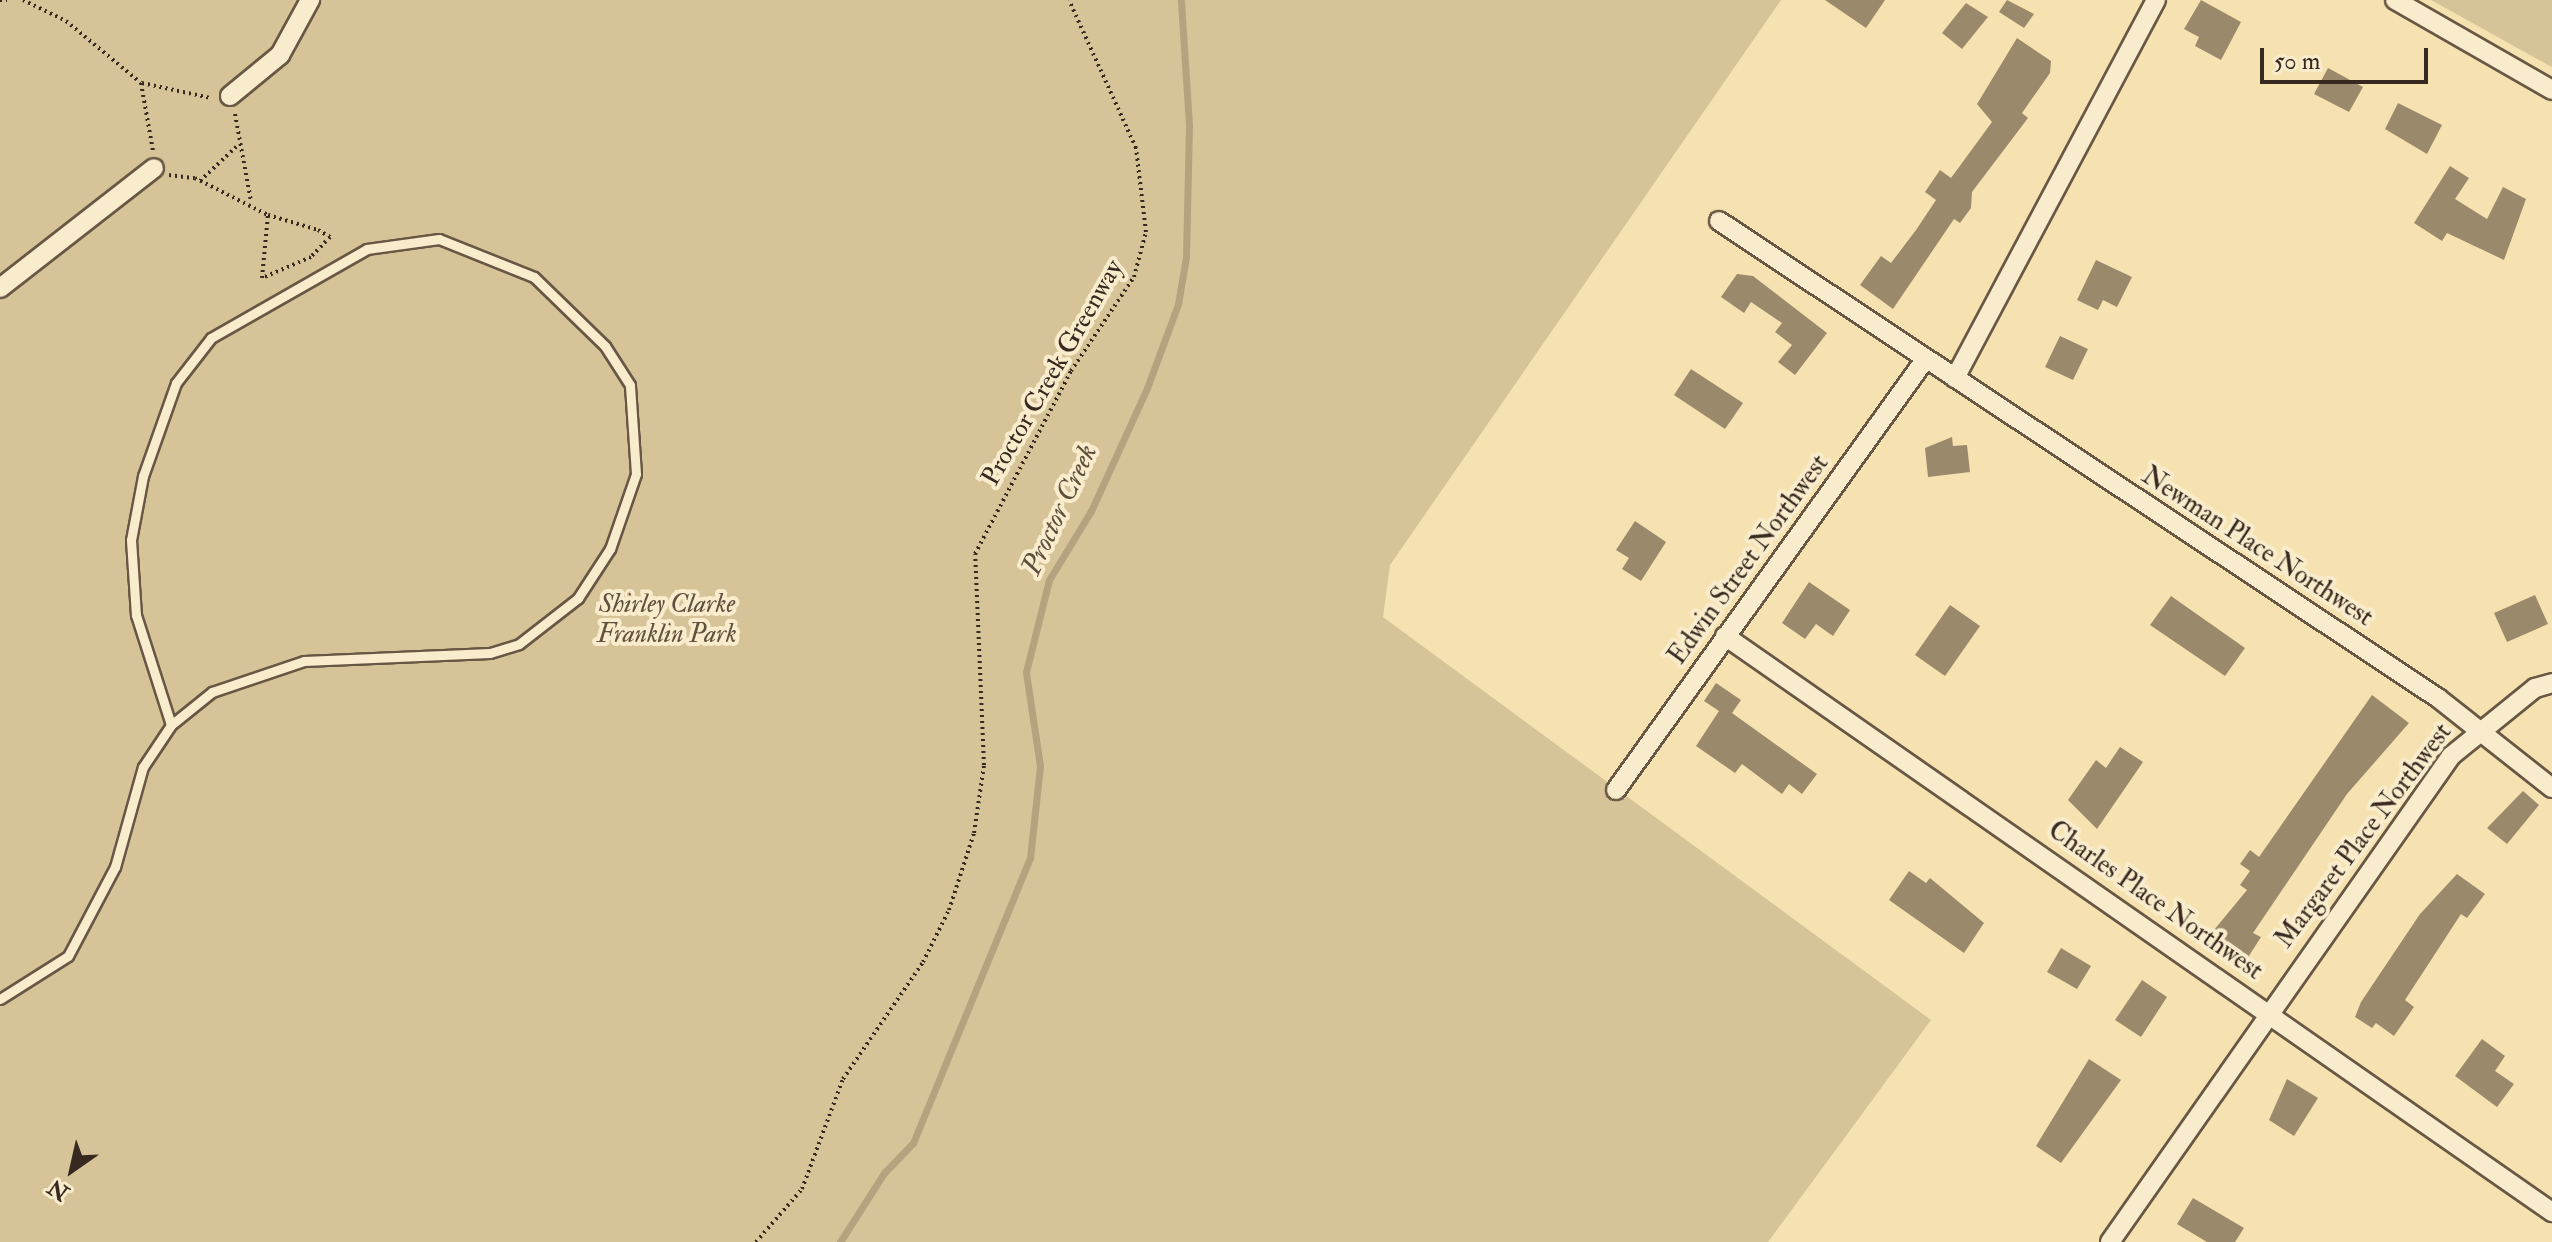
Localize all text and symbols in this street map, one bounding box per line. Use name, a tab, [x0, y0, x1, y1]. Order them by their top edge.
scale bar	[2264, 32, 2432, 82]
text: 50 m	[2274, 46, 2320, 77]
street label: Proctor Creek Greenway	[976, 254, 1130, 492]
water label: Proctor Creek	[1015, 439, 1105, 581]
street label: Edwin Street Northwest	[1662, 449, 1836, 671]
street label: Newman Place Northwest	[2136, 461, 2378, 633]
park label: Shirley Clarke Franklin Park	[597, 589, 737, 650]
street label: Margaret Place Northwest	[2269, 718, 2459, 954]
street label: Charles Place Northwest	[2042, 815, 2268, 987]
north arrow	[32, 1130, 112, 1210]
text: N	[43, 1173, 75, 1207]

